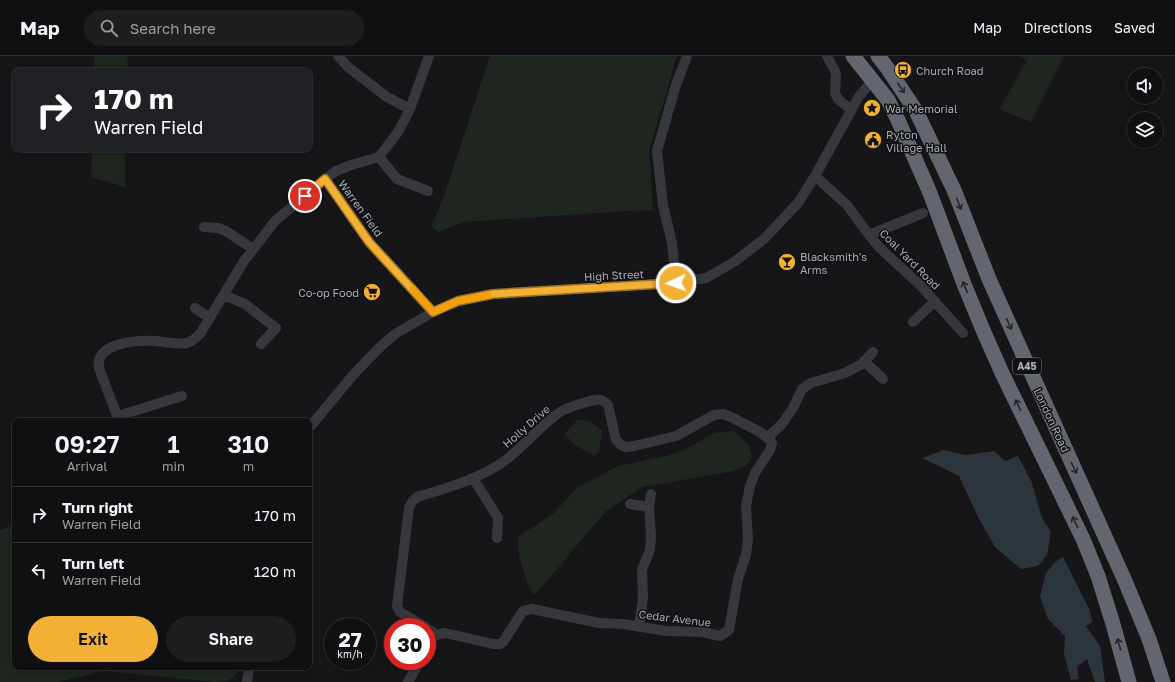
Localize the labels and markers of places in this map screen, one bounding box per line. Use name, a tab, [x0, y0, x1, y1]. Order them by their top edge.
bus stop icon: Church Road	[893, 60, 913, 80]
place label: Church Road	[916, 64, 984, 77]
place icon: War Memorial	[862, 98, 882, 118]
place label: War Memorial	[885, 102, 958, 115]
place label: Ryton Village Hall	[886, 128, 948, 154]
public building icon: Ryton Village Hall	[863, 130, 883, 150]
pin	[288, 179, 322, 213]
place label: Blacksmith's Arms	[800, 250, 867, 276]
bar icon: Blacksmith's Arms	[777, 252, 797, 272]
supermarket icon: Co-op Food	[362, 282, 382, 302]
place label: Co-op Food	[298, 286, 359, 299]

